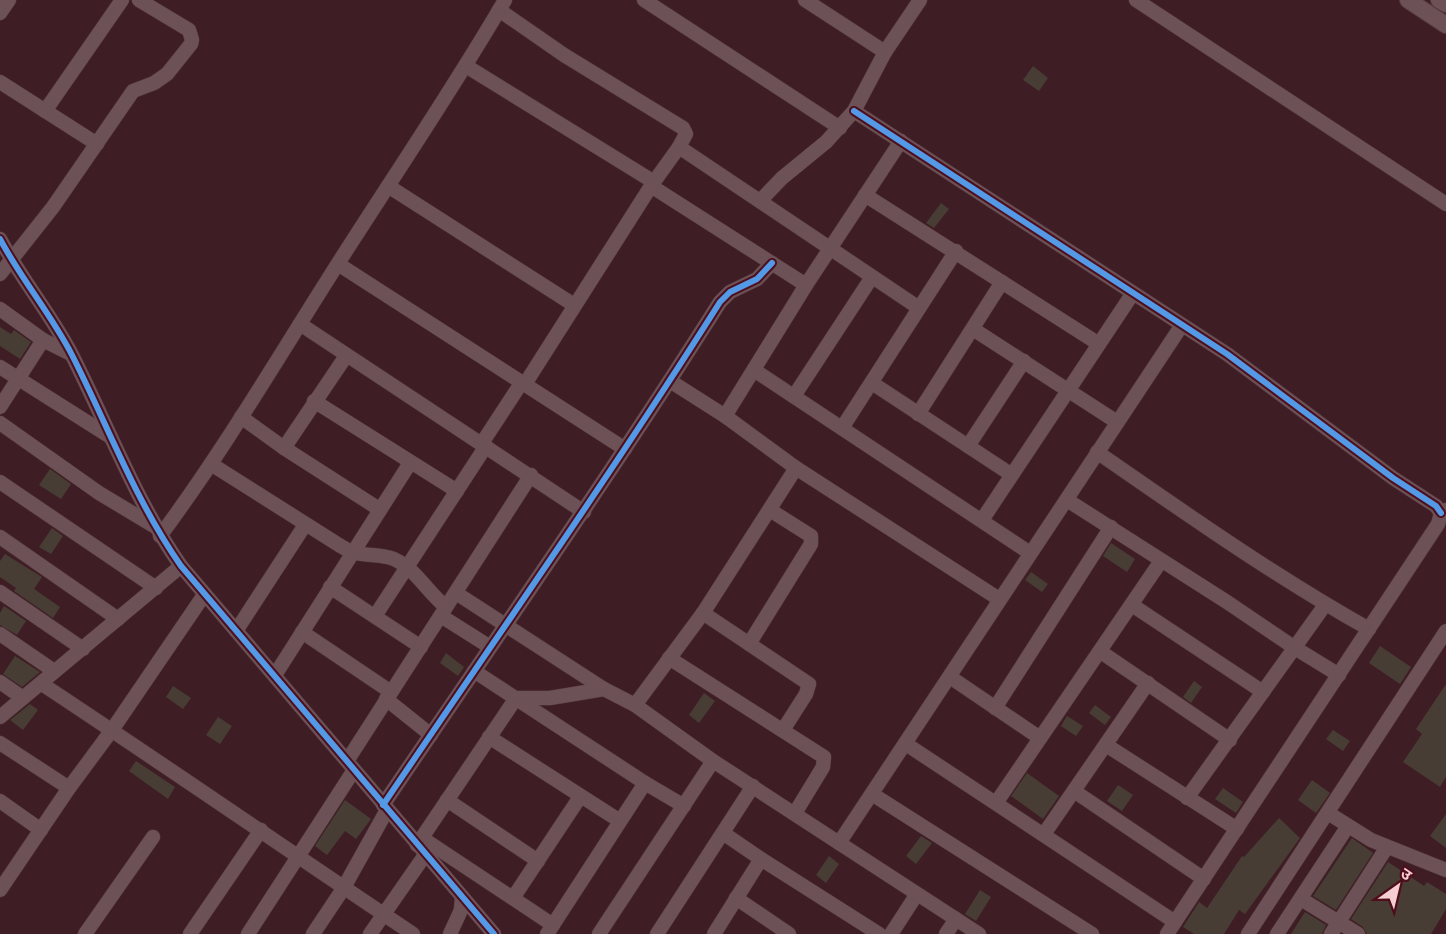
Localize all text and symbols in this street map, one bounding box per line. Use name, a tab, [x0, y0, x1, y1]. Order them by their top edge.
north arrow	[1368, 856, 1428, 916]
text: उ	[1396, 862, 1417, 886]

